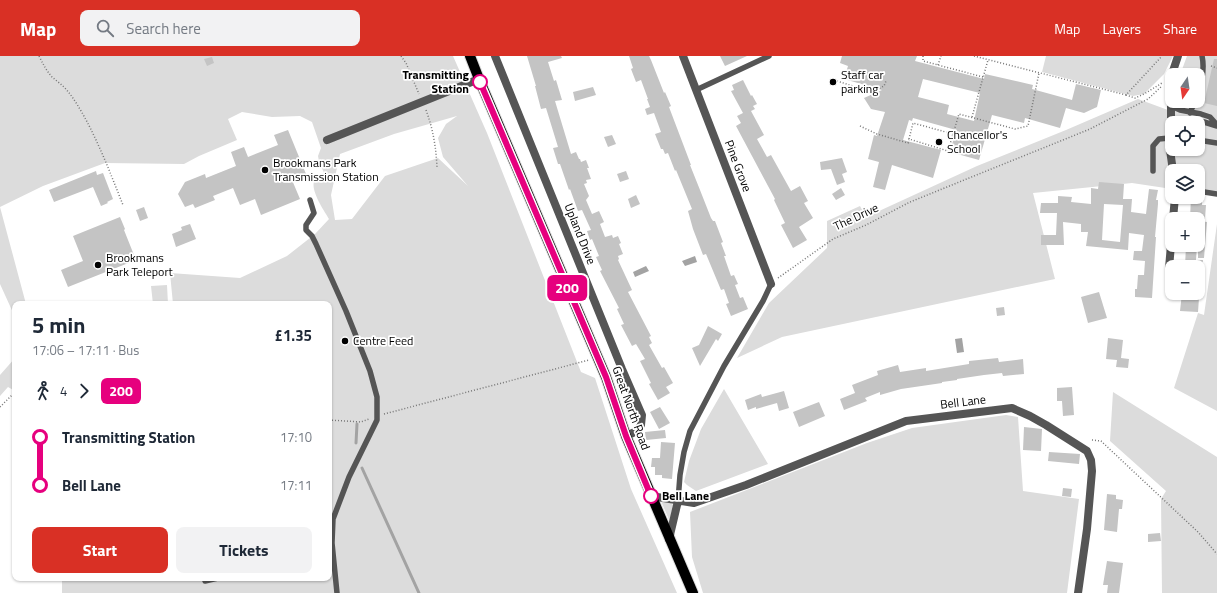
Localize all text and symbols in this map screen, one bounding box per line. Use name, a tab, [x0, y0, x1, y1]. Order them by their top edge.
search box	[80, 10, 360, 46]
text: Map	[20, 14, 56, 43]
icon: search	[94, 17, 116, 39]
text: Search here	[126, 17, 201, 40]
text: Map	[1054, 18, 1080, 39]
text: Layers	[1102, 18, 1141, 39]
text: Share	[1163, 18, 1197, 39]
place label: Transmitting Station	[402, 65, 470, 98]
place label: Staff car parking	[841, 65, 884, 98]
north arrow	[1165, 68, 1205, 108]
map controls	[1165, 68, 1205, 300]
marker: Transmitting Station	[472, 74, 488, 90]
marker: Staff car parking	[828, 77, 838, 87]
button: locate	[1165, 116, 1205, 156]
place label: Chancellor's School	[947, 125, 1008, 158]
street label: Pine Grove	[720, 137, 757, 195]
marker: Chancellor's School	[934, 137, 944, 147]
place label: Brookmans Park Transmission Station	[273, 153, 379, 186]
button: layers	[1165, 164, 1205, 204]
marker: Brookmans Park Transmission Station	[260, 165, 270, 175]
street label: The Drive	[830, 198, 881, 235]
street label: Upland Drive	[560, 200, 601, 267]
button: +	[1165, 212, 1205, 252]
place label: Brookmans Park Teleport	[106, 248, 174, 281]
marker: Brookmans Park Teleport	[93, 260, 103, 270]
button: −	[1165, 260, 1205, 300]
line badge: 200	[544, 275, 590, 301]
text: 200	[555, 277, 579, 298]
text: 5 min	[32, 308, 85, 342]
text: £1.35	[275, 324, 312, 347]
place label: Centre Feed	[353, 331, 413, 350]
marker: Centre Feed	[340, 336, 350, 346]
text: 17:06 – 17:11 · Bus	[32, 340, 139, 360]
street label: Great North Road	[607, 363, 655, 453]
icon: walk	[32, 380, 54, 402]
icon: forward	[73, 380, 95, 402]
text: 200	[109, 380, 133, 401]
text: 4	[60, 381, 67, 401]
street label: Bell Lane	[939, 389, 987, 414]
text: Transmitting Station	[62, 426, 195, 449]
text: 17:10	[280, 427, 312, 447]
text: Bell Lane	[62, 474, 121, 497]
text: 17:11	[280, 475, 312, 495]
place label: Bell Lane	[662, 486, 709, 505]
marker: Bell Lane	[643, 488, 659, 504]
button: Start	[32, 527, 168, 573]
button: Tickets	[176, 527, 312, 573]

